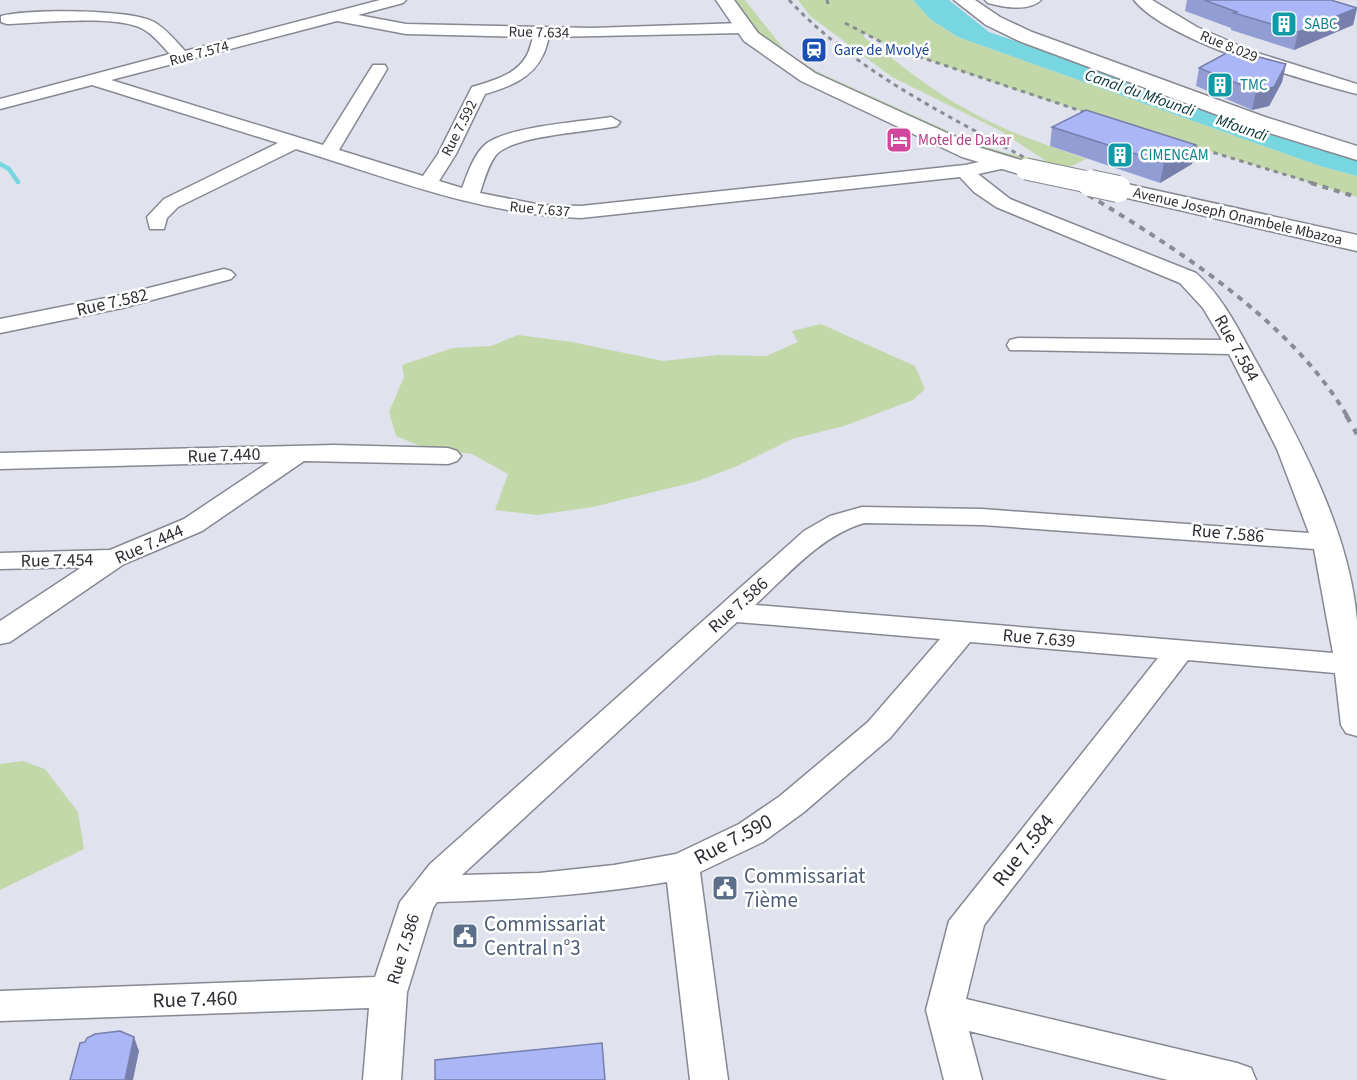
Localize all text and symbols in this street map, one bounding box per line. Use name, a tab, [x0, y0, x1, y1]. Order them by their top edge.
building icon: SABC	[1269, 9, 1299, 39]
place label: SABC	[1304, 14, 1338, 35]
street label: Rue 7.634	[508, 21, 570, 44]
street label: Rue 8.029	[1197, 25, 1261, 68]
street label: Rue 7.574	[167, 35, 232, 71]
station icon: Gare de Mvolyé	[799, 35, 829, 65]
place label: Gare de Mvolyé	[834, 40, 929, 61]
water label: Canal du Mfoundi	[1082, 64, 1198, 122]
building icon: TMC	[1205, 70, 1235, 100]
place label: TMC	[1240, 75, 1268, 96]
street label: Rue 7.592	[436, 96, 483, 160]
water label: Mfoundi	[1213, 109, 1270, 147]
hotel icon: Motel de Dakar	[884, 125, 914, 155]
place label: Motel de Dakar	[918, 130, 1012, 151]
building icon: CIMENCAM	[1105, 140, 1135, 170]
place label: CIMENCAM	[1140, 145, 1209, 166]
street label: Avenue Joseph Onambele Mbazoa	[1131, 182, 1345, 251]
street label: Rue 7.637	[509, 196, 571, 223]
street label: Rue 7.582	[74, 282, 150, 323]
street label: Rue 7.584	[1208, 310, 1265, 386]
street label: Rue 7.440	[187, 442, 261, 469]
street label: Rue 7.444	[111, 518, 188, 571]
street label: Rue 7.586	[1191, 518, 1265, 549]
street label: Rue 7.454	[20, 547, 94, 574]
street label: Rue 7.586	[703, 572, 774, 639]
street label: Rue 7.639	[1002, 623, 1076, 654]
street label: Rue 7.590	[688, 806, 778, 872]
street label: Rue 7.584	[985, 807, 1061, 893]
place label: Commissariat 7ième	[744, 861, 865, 915]
public building icon: Commissariat 7ième	[710, 873, 740, 903]
place label: Commissariat Central n°3	[484, 909, 605, 963]
street label: Rue 7.586	[381, 911, 426, 988]
public building icon: Commissariat Central n°3	[450, 921, 480, 951]
street label: Rue 7.460	[152, 983, 238, 1015]

